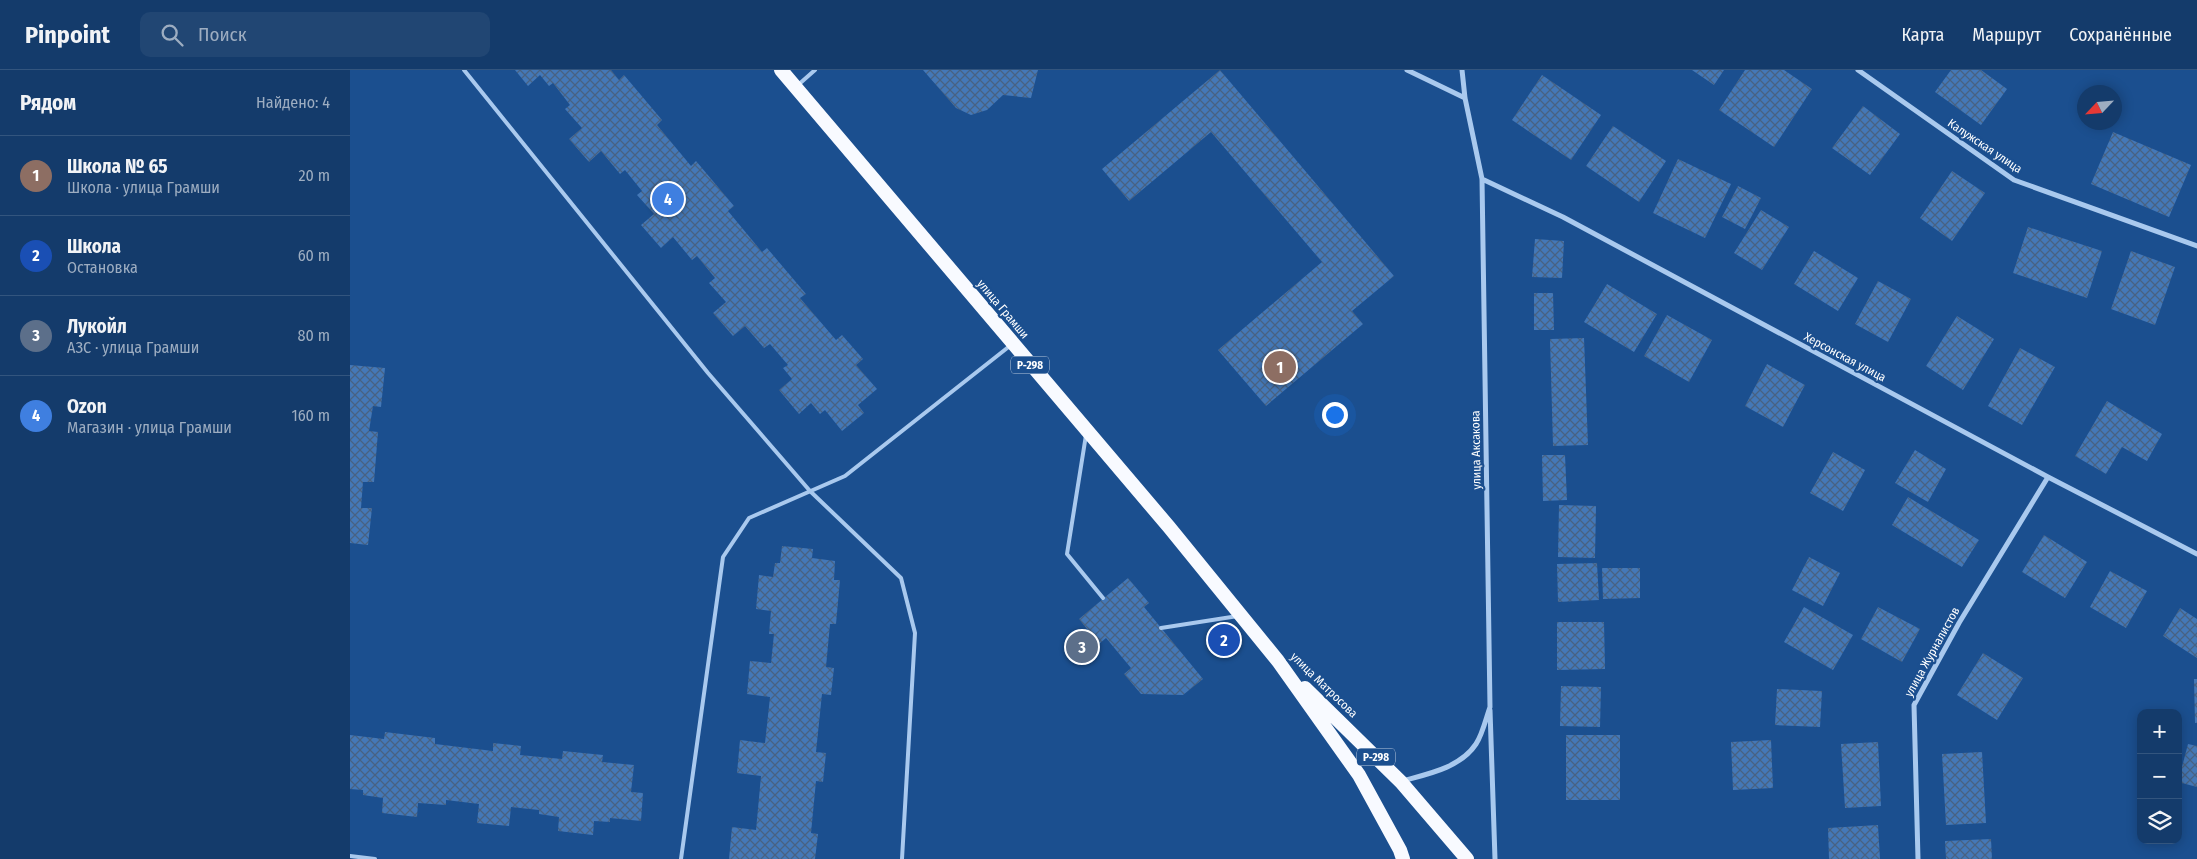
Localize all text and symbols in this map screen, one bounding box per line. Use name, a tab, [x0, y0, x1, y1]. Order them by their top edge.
search box	[140, 12, 490, 57]
text: Pinpoint	[25, 21, 110, 49]
icon: search	[158, 21, 186, 49]
text: Поиск	[198, 23, 247, 46]
text: Карта	[1901, 24, 1944, 46]
text: Маршрут	[1972, 24, 2041, 46]
text: Сохранённые	[2069, 24, 2172, 46]
north arrow	[2077, 85, 2122, 130]
text: Рядом	[20, 90, 76, 116]
text: Найдено: 4	[256, 93, 330, 112]
street label: Калужская улица	[1945, 116, 2025, 176]
text: Школа № 65	[67, 155, 168, 178]
text: 1	[33, 166, 39, 185]
text: 20 m	[299, 166, 330, 185]
text: Школа · улица Грамши	[67, 178, 220, 197]
pin: 4	[652, 180, 684, 218]
text: Школа	[67, 235, 121, 258]
text: 2	[32, 246, 40, 265]
text: 60 m	[298, 246, 330, 265]
text: Остановка	[67, 258, 138, 277]
street label: улица Грамши	[974, 277, 1032, 341]
text: Лукойл	[67, 315, 127, 338]
text: 3	[32, 326, 40, 345]
text: 80 m	[298, 326, 330, 345]
street label: Херсонская улица	[1802, 329, 1889, 385]
text: АЗС · улица Грамши	[67, 338, 199, 357]
pin: 1	[1264, 348, 1296, 386]
road number: Р-298	[1011, 356, 1049, 374]
text: Ozon	[67, 395, 107, 418]
your location	[1322, 402, 1348, 428]
text: 4	[32, 406, 40, 425]
text: 160 m	[291, 406, 330, 425]
street label: улица Аксакова	[1468, 410, 1484, 490]
text: Магазин · улица Грамши	[67, 418, 232, 437]
street label: улица Журналистов	[1902, 605, 1962, 699]
pin: 2	[1208, 621, 1240, 659]
pin: 3	[1066, 628, 1098, 666]
street label: улица Матросова	[1288, 650, 1360, 721]
map controls	[2137, 709, 2182, 844]
button: +	[2137, 709, 2182, 754]
road number: Р-298	[1357, 749, 1395, 766]
button: −	[2137, 754, 2182, 799]
button: layers	[2137, 799, 2182, 844]

